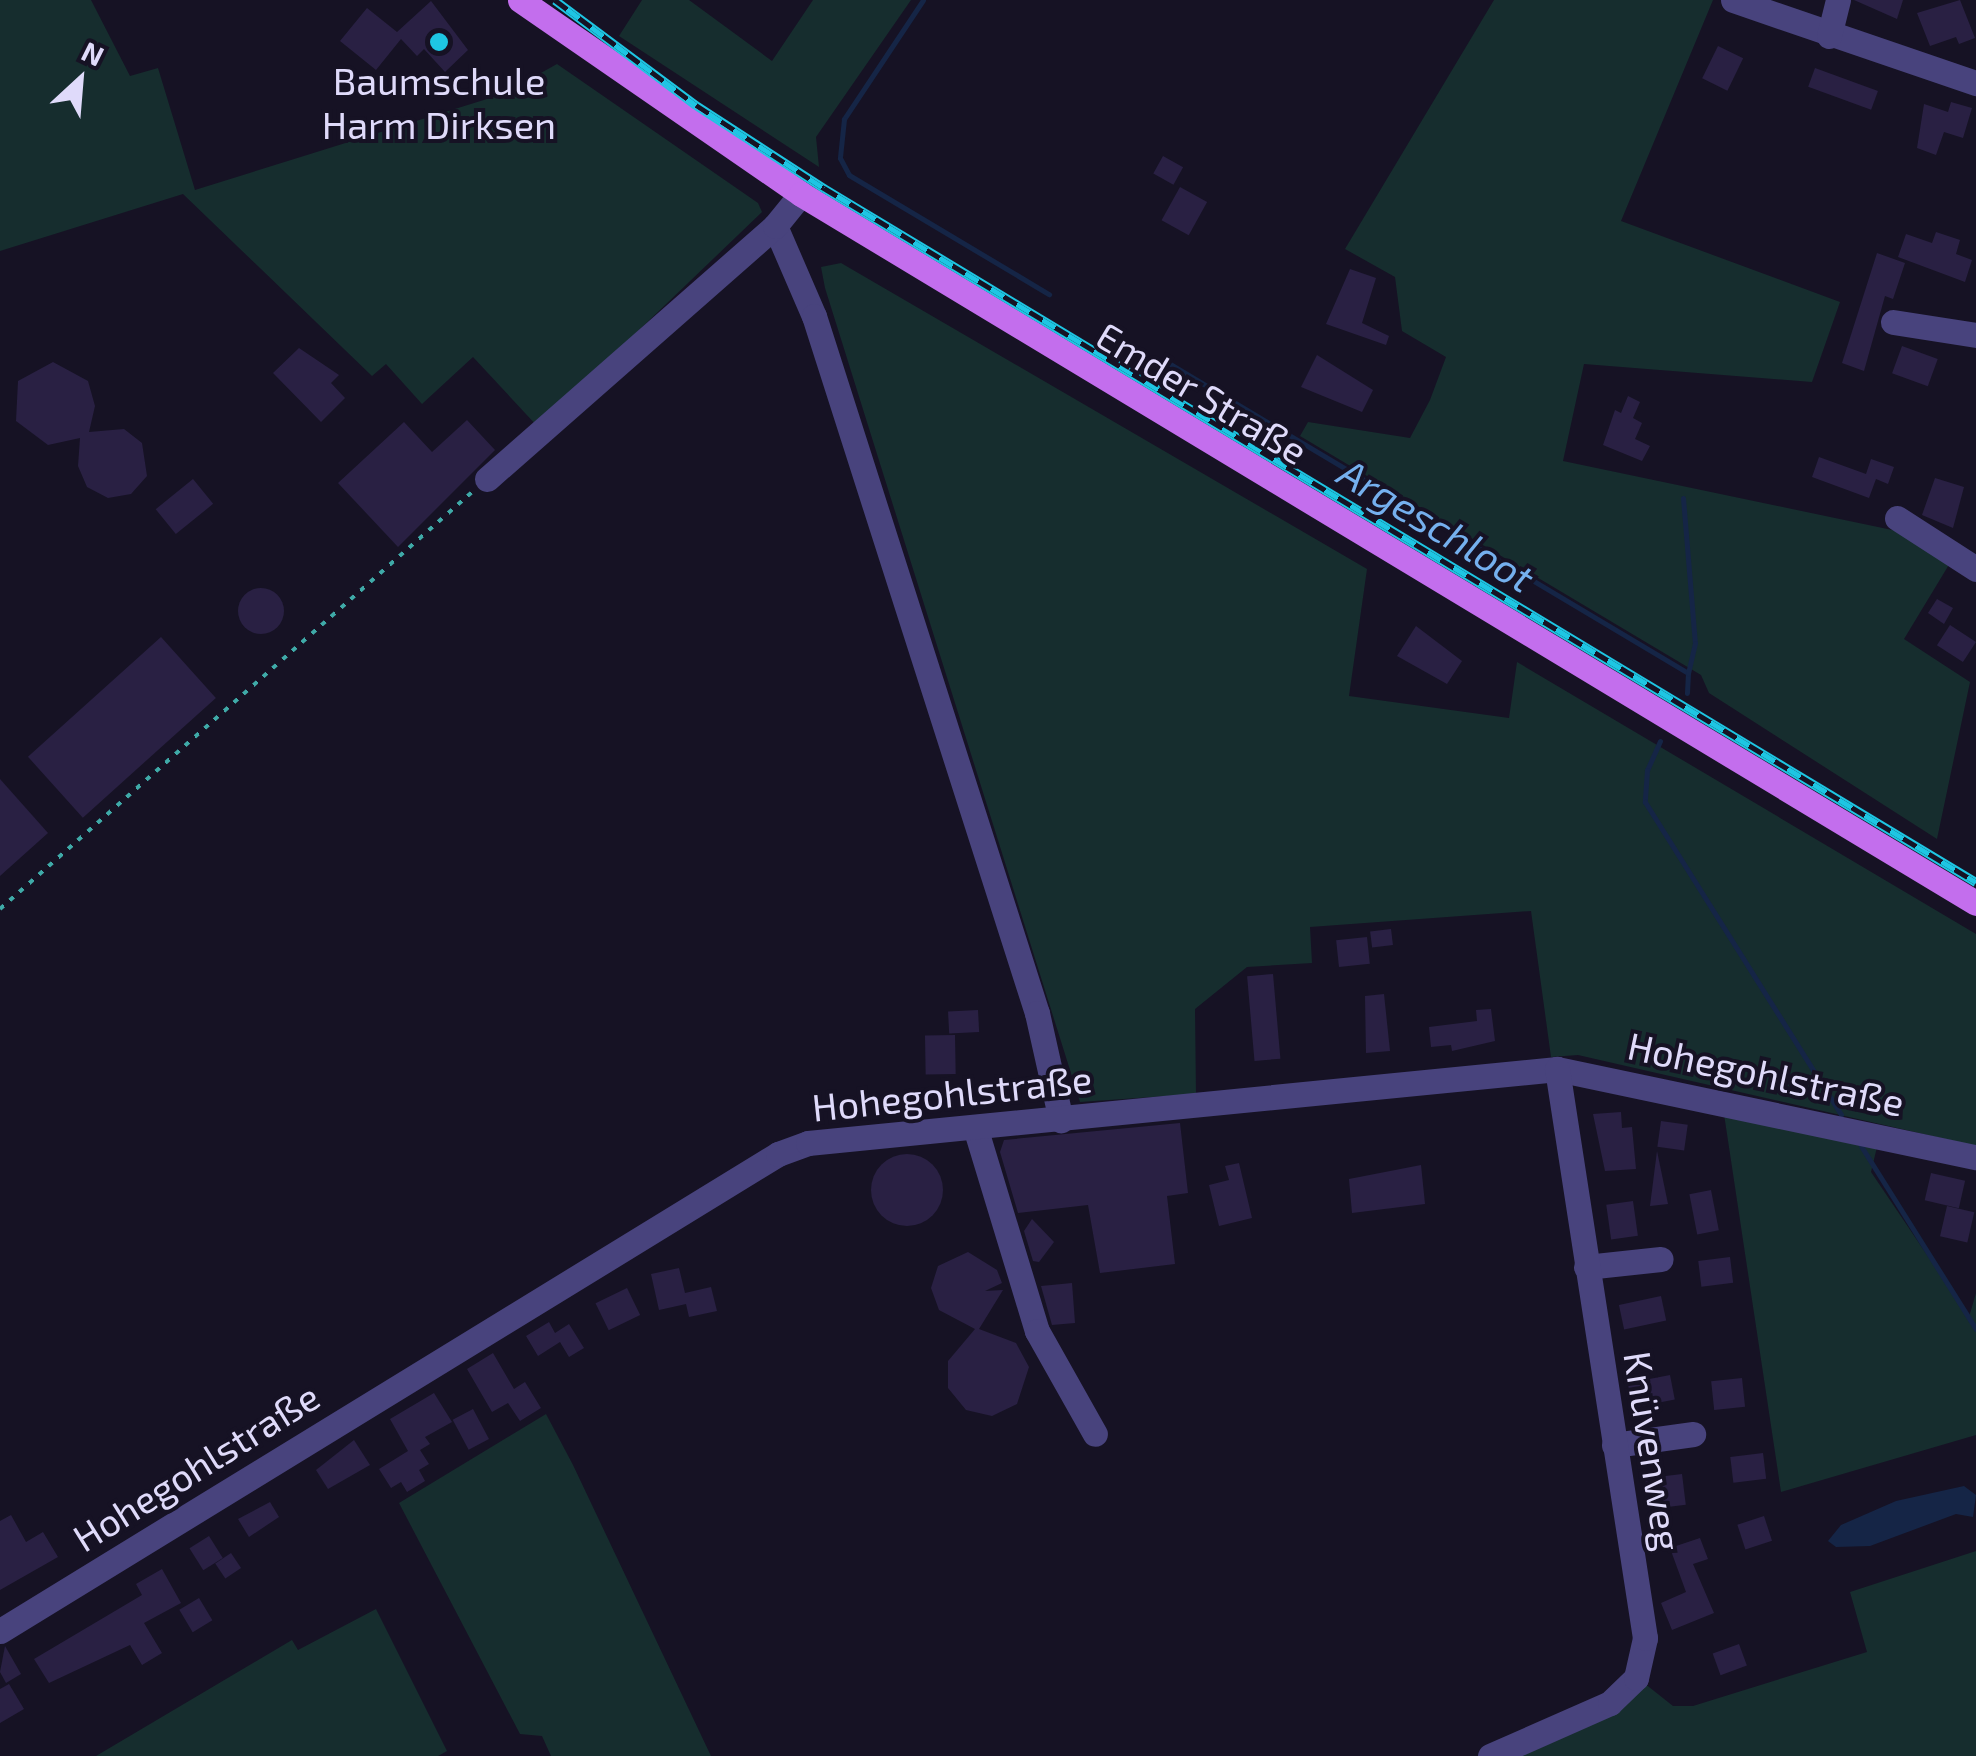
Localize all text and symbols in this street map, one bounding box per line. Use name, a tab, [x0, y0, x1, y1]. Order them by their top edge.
north arrow	[30, 30, 130, 130]
marker: Baumschule Harm Dirksen	[428, 31, 450, 53]
text: N	[77, 33, 110, 73]
place label: Baumschule Harm Dirksen	[322, 58, 556, 147]
street label: Emder Straße	[1088, 312, 1316, 474]
water label: Argeschloot	[1331, 447, 1543, 601]
street label: Hohegohlstraße	[1624, 1022, 1908, 1126]
street label: Hohegohlstraße	[810, 1056, 1094, 1130]
street label: Knüvenweg	[1615, 1348, 1691, 1554]
street label: Hohegohlstraße	[65, 1373, 327, 1561]

